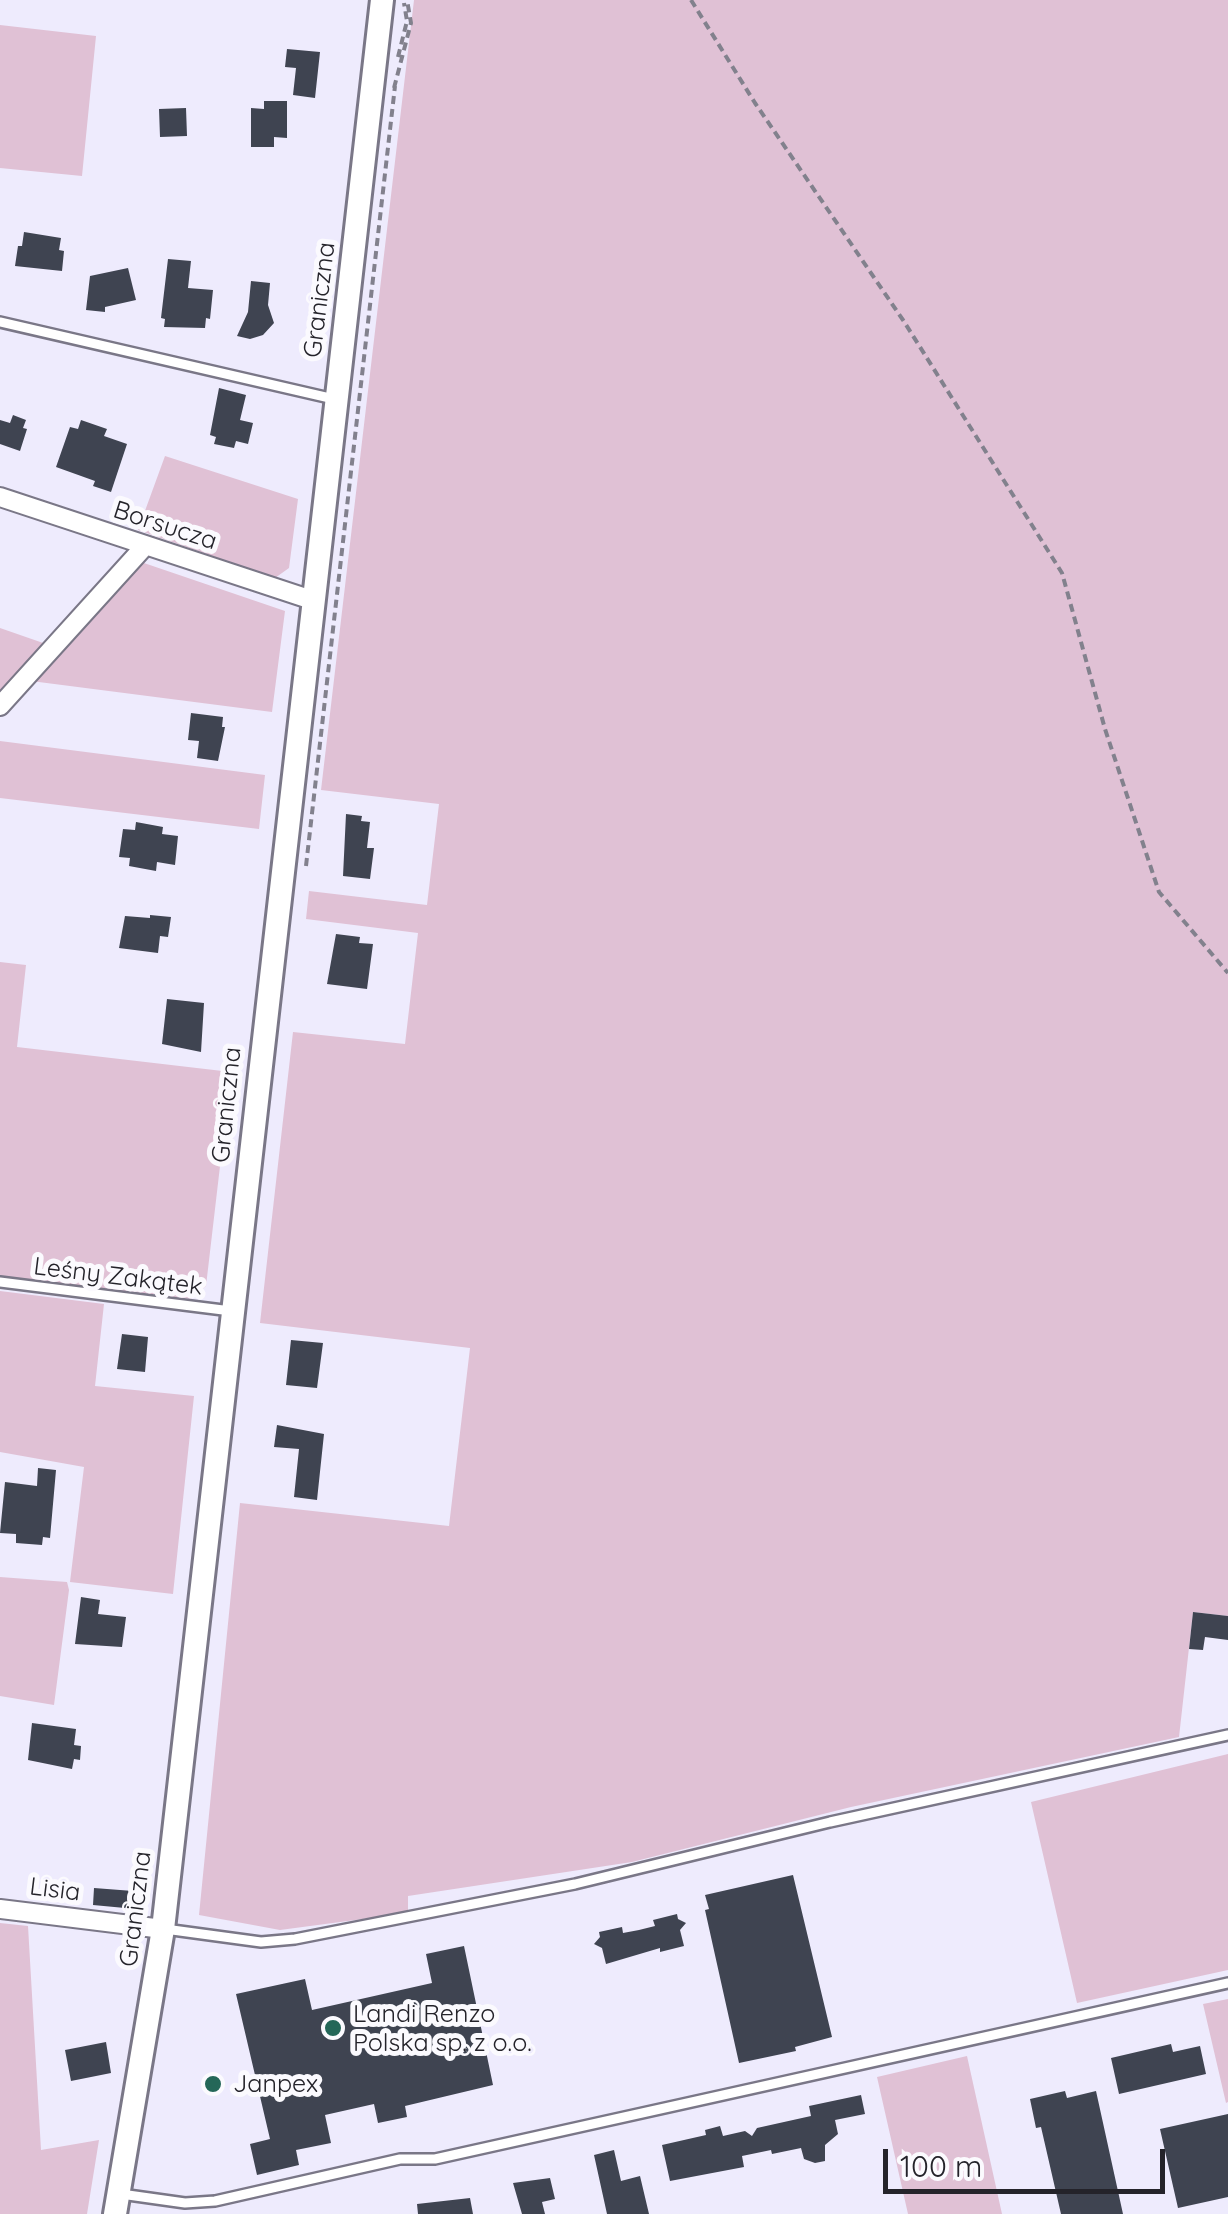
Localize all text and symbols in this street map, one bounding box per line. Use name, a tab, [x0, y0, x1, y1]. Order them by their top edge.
street label: Graniczna	[298, 241, 342, 359]
street label: Borsucza	[109, 495, 221, 557]
street label: Graniczna	[206, 1046, 248, 1164]
street label: Leśny Zakątek	[32, 1252, 204, 1302]
street label: Graniczna	[114, 1850, 158, 1968]
street label: Lisia	[28, 1872, 82, 1908]
place label: Landi Renzo Polska sp. z o.o.	[353, 1999, 532, 2058]
marker: Landi Renzo Polska sp. z o.o.	[322, 2017, 344, 2039]
place label: Janpex	[233, 2069, 318, 2099]
marker: Janpex	[202, 2073, 224, 2095]
scale bar	[888, 2129, 1170, 2191]
text: 100 m	[900, 2147, 982, 2185]

